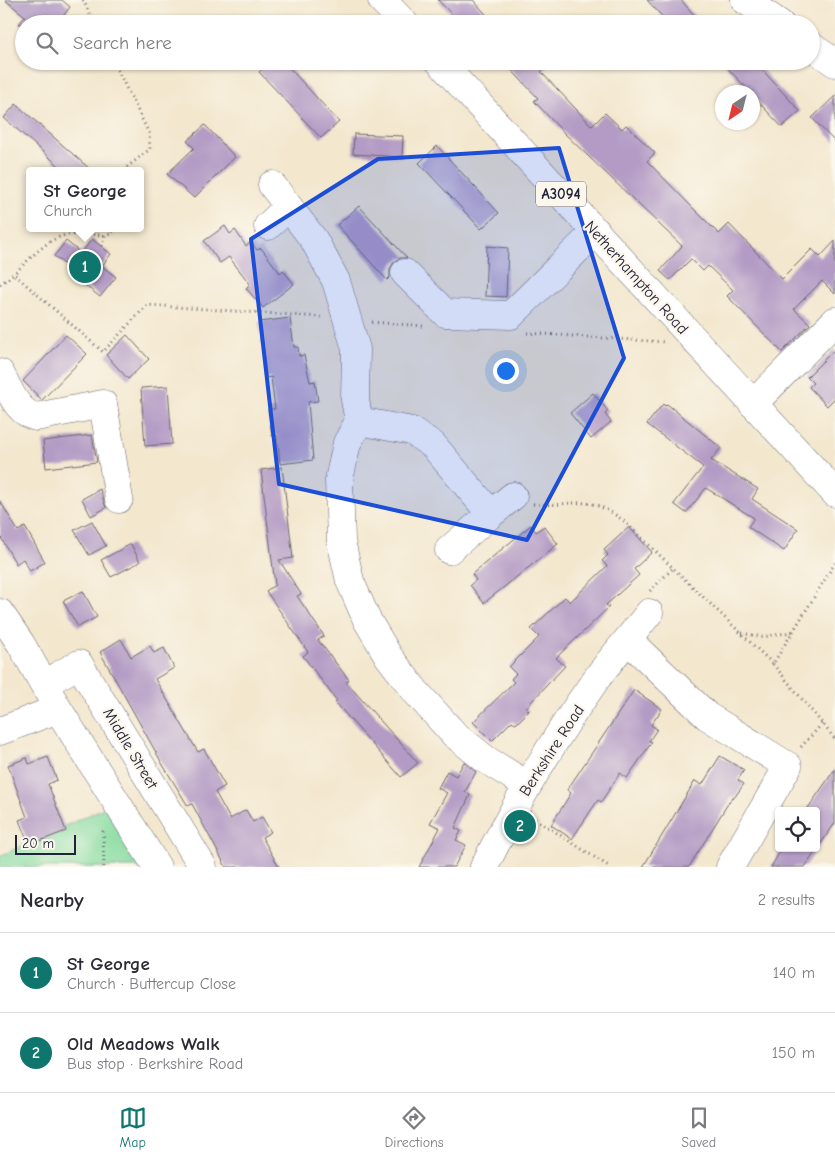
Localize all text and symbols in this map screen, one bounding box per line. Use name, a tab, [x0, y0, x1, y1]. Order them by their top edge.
search box	[15, 15, 820, 70]
icon: search	[33, 29, 61, 57]
text: Search here	[73, 32, 172, 54]
north arrow	[715, 85, 760, 130]
popup	[26, 167, 144, 232]
text: St George	[44, 180, 126, 202]
road number: A3094	[536, 182, 586, 206]
text: Church	[44, 202, 92, 220]
street label: Netherhampton Road	[581, 217, 692, 338]
pin: 1	[69, 248, 101, 286]
your location	[493, 358, 519, 384]
street label: Berkshire Road	[516, 702, 588, 799]
street label: Middle Street	[99, 705, 161, 792]
pin: 2	[504, 807, 536, 845]
map controls	[775, 807, 820, 852]
button: locate	[775, 807, 820, 852]
scale bar	[15, 832, 76, 855]
text: 20 m	[22, 835, 54, 852]
text: Nearby	[20, 888, 84, 912]
text: 2 results	[758, 891, 815, 909]
text: St George	[67, 953, 150, 975]
text: 1	[33, 964, 39, 982]
text: 140 m	[773, 964, 815, 982]
text: Church · Buttercup Close	[67, 975, 236, 993]
text: Old Meadows Walk	[67, 1033, 220, 1055]
text: 2	[32, 1044, 40, 1062]
text: 150 m	[772, 1044, 815, 1062]
text: Bus stop · Berkshire Road	[67, 1055, 243, 1073]
tab: Map	[119, 1104, 147, 1151]
tab: Directions	[384, 1104, 444, 1151]
tab: Saved	[681, 1104, 716, 1151]

